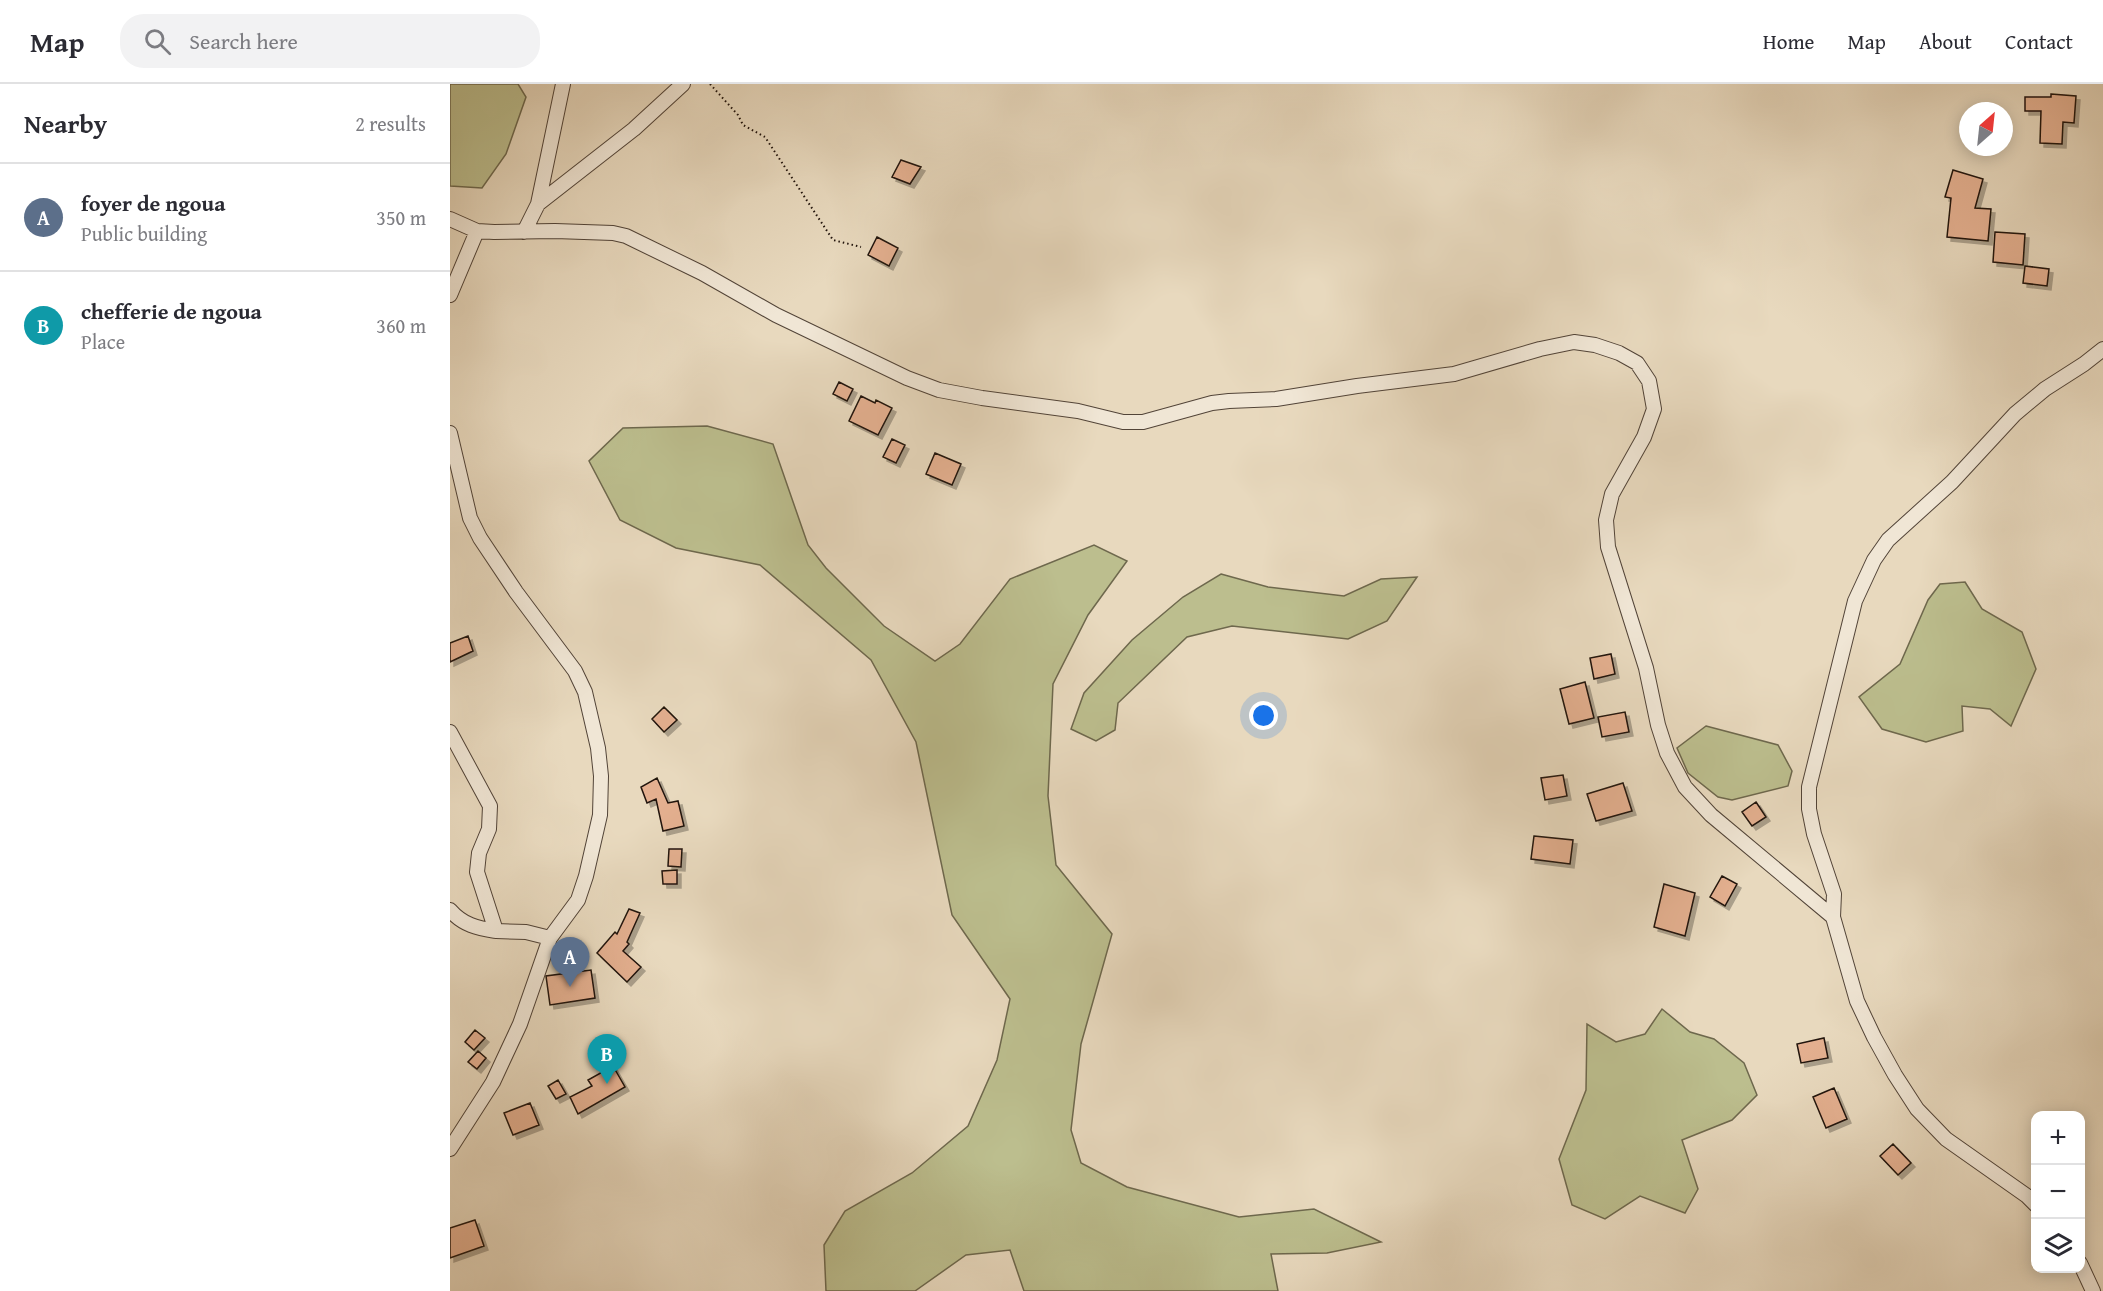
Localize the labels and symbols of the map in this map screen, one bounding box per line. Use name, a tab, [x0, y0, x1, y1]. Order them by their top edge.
north arrow	[1959, 102, 2013, 156]
your location	[1249, 701, 1278, 730]
pin: A	[550, 938, 590, 987]
pin: B	[588, 1034, 626, 1084]

